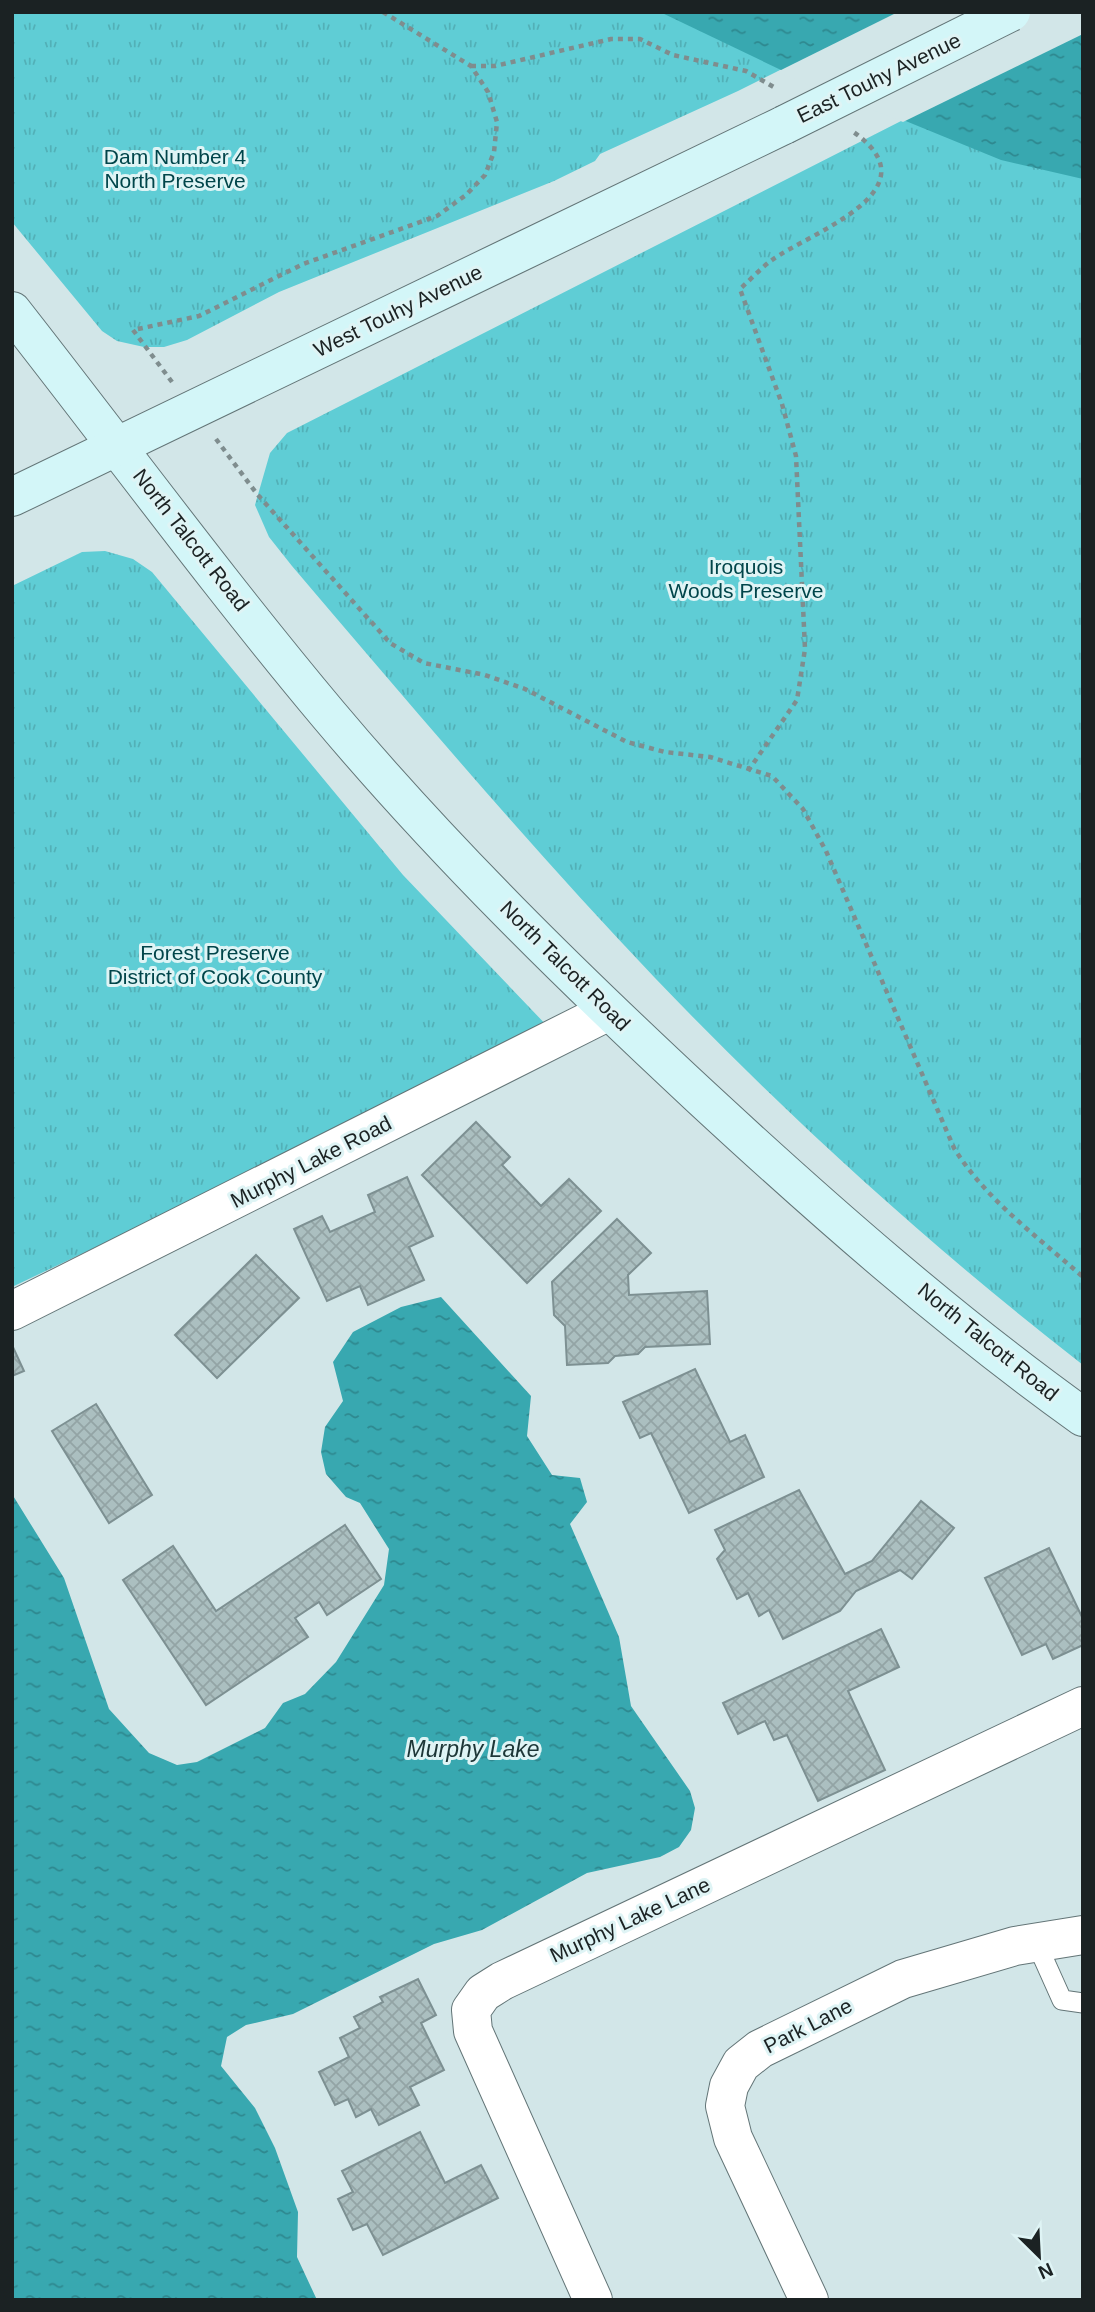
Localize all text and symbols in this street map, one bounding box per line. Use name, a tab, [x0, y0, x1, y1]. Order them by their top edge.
street label: East Touhy Avenue	[793, 28, 964, 127]
park label: Dam Number 4 North Preserve	[104, 145, 247, 192]
street label: West Touhy Avenue	[310, 260, 486, 361]
street label: North Talcott Road	[129, 464, 254, 615]
park label: Iroquois Woods Preserve	[669, 555, 823, 602]
street label: North Talcott Road	[496, 896, 635, 1035]
park label: Forest Preserve District of Cook County	[108, 941, 323, 988]
street label: Murphy Lake Road	[227, 1111, 395, 1212]
street label: North Talcott Road	[914, 1278, 1063, 1405]
water label: Murphy Lake	[407, 1736, 539, 1762]
street label: Murphy Lake Lane	[546, 1872, 713, 1967]
street label: Park Lane	[760, 1994, 856, 2058]
north arrow	[1004, 2221, 1074, 2291]
text: N	[1035, 2259, 1056, 2283]

